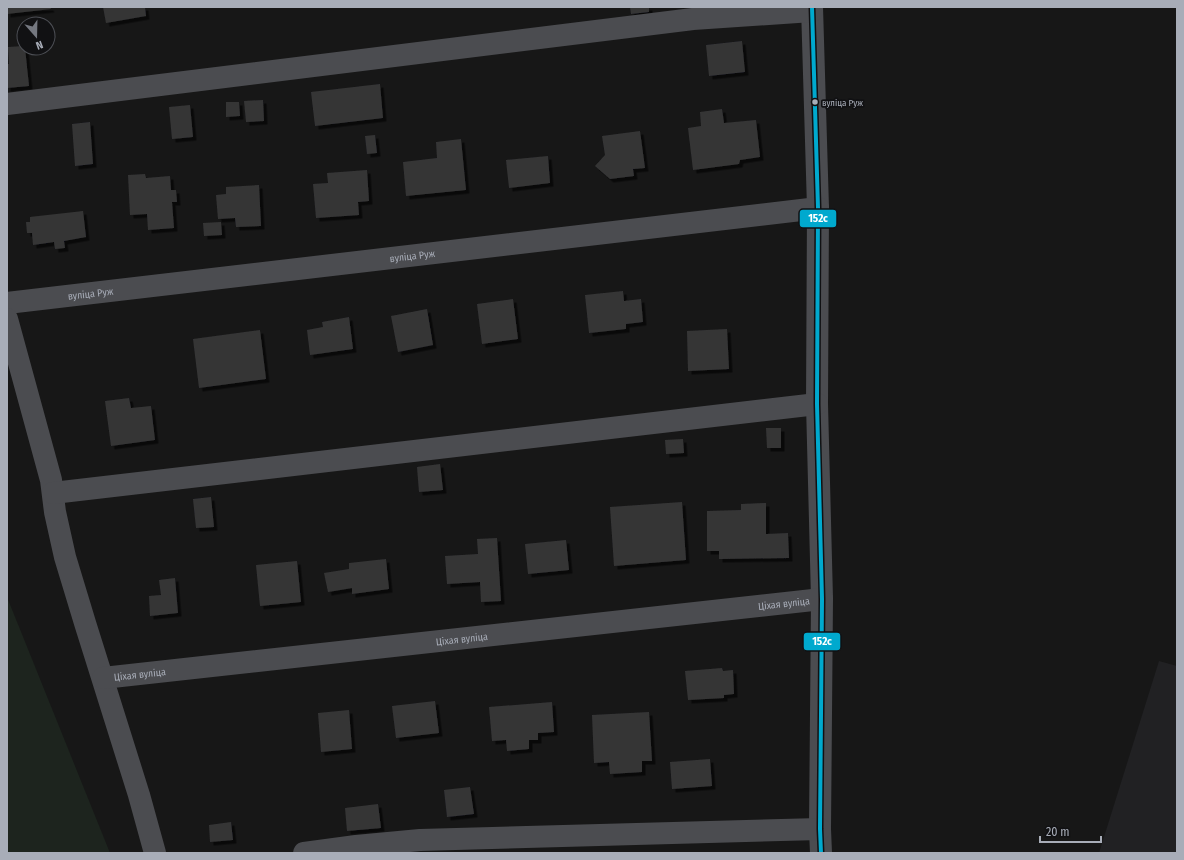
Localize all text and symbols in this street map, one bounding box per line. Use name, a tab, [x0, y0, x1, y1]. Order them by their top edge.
north arrow	[16, 16, 56, 56]
text: N	[34, 38, 45, 52]
marker: вуліца Руж	[810, 97, 820, 107]
place label: вуліца Руж	[822, 98, 863, 108]
line badge: 152с	[799, 209, 837, 228]
text: 152с	[808, 212, 828, 225]
street label: вуліца Руж	[389, 248, 436, 265]
street label: вуліца Руж	[67, 286, 114, 303]
street label: Ціхая вуліца	[757, 595, 811, 613]
street label: Ціхая вуліца	[435, 631, 489, 648]
line badge: 152с	[803, 632, 841, 651]
text: 152с	[812, 635, 832, 648]
street label: Ціхая вуліца	[113, 666, 167, 684]
scale bar	[1040, 818, 1101, 844]
text: 20 m	[1046, 825, 1070, 839]

